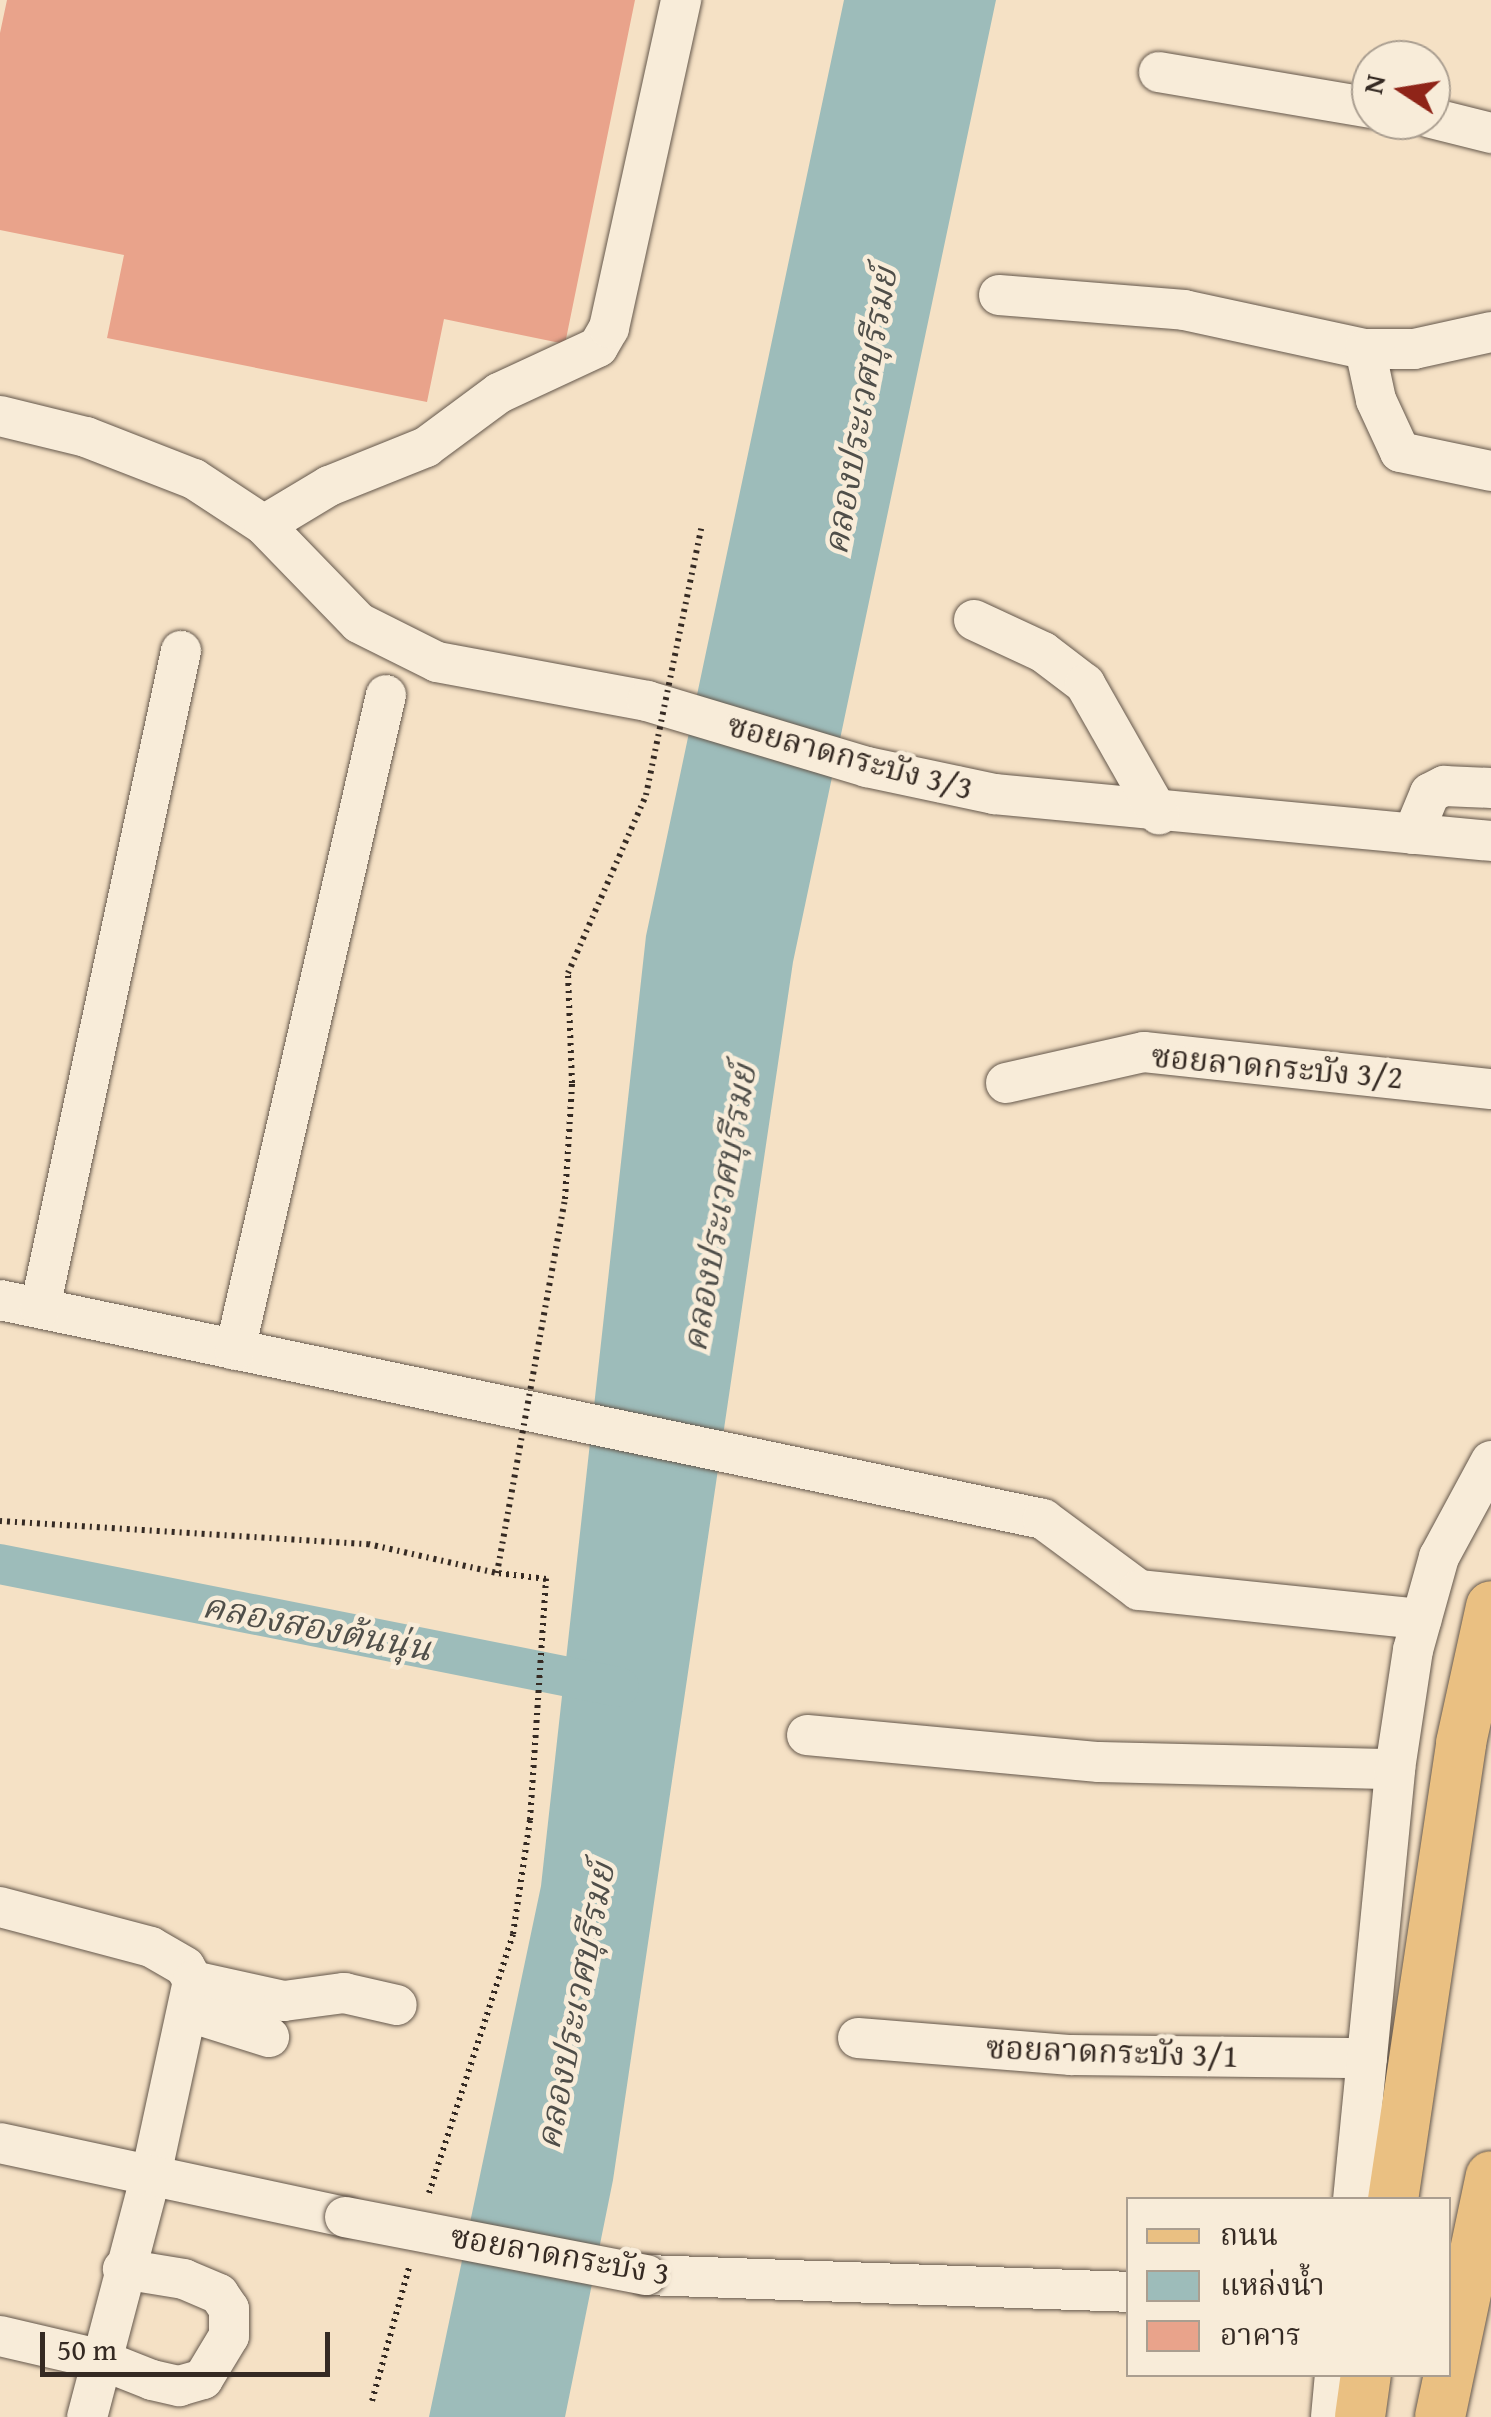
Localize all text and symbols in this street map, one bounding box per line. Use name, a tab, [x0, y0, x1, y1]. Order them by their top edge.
north arrow	[1351, 40, 1451, 140]
text: N	[1351, 71, 1395, 97]
water label: คลองประเวศบุรีรมย์	[814, 264, 906, 558]
street label: ซอยลาดกระบัง 3/3	[723, 706, 977, 808]
street label: ซอยลาดกระบัง 3/2	[1150, 1037, 1404, 1097]
water label: คลองประเวศบุรีรมย์	[673, 1061, 765, 1355]
water label: คลองสองต้นนุ่น	[199, 1584, 435, 1670]
water label: คลองประเวศบุรีรมย์	[527, 1859, 623, 2153]
street label: ซอยลาดกระบัง 3/1	[985, 2028, 1239, 2076]
legend	[1126, 2197, 1451, 2377]
text: ถนน	[1220, 2212, 1278, 2256]
street label: ซอยลาดกระบัง 3	[447, 2217, 673, 2293]
text: แหล่งน้ำ	[1220, 2262, 1325, 2306]
scale bar	[45, 2312, 335, 2374]
text: อาคาร	[1220, 2312, 1301, 2356]
text: 50 m	[57, 2327, 117, 2371]

